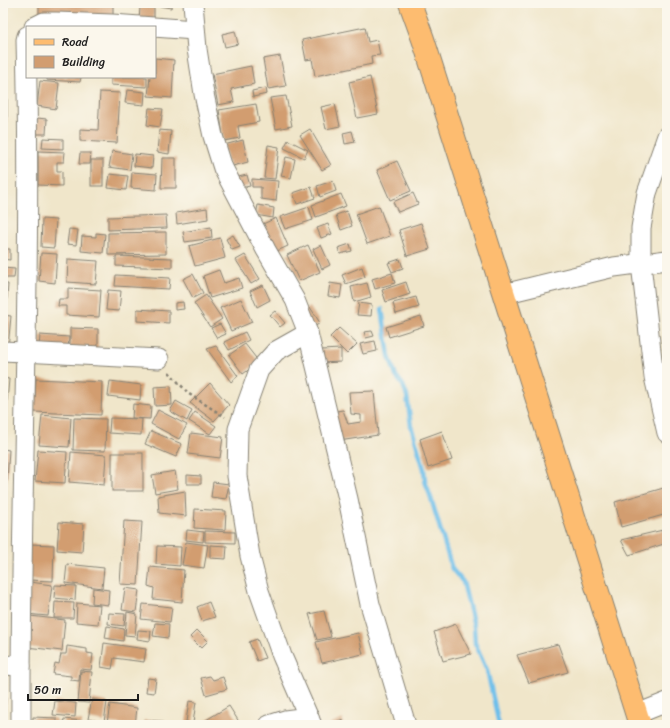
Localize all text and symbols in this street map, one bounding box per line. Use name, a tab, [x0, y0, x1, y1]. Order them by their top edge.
legend	[26, 26, 156, 78]
text: Road	[62, 31, 89, 53]
text: Building	[62, 51, 105, 73]
scale bar	[28, 676, 138, 702]
text: 50 m	[34, 679, 61, 701]

